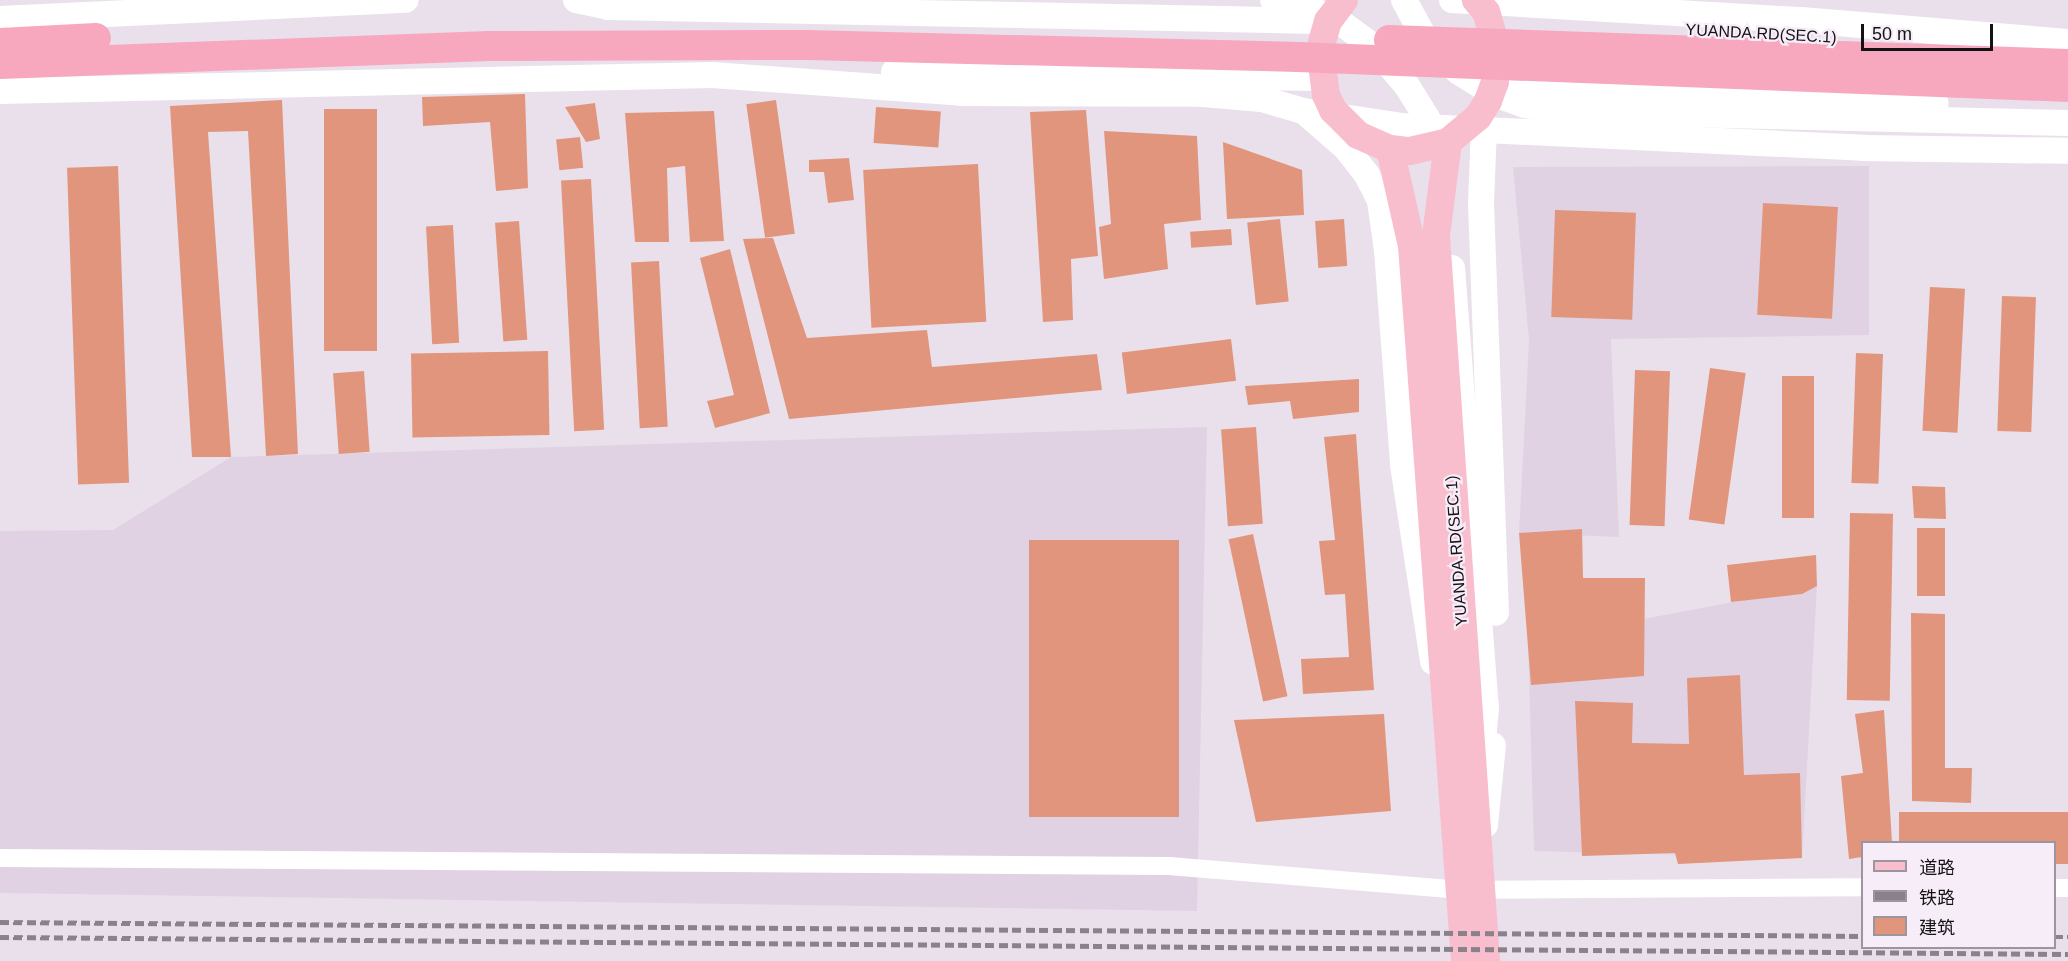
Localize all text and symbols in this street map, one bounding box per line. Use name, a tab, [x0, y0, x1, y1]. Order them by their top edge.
scale bar	[1864, 12, 1996, 50]
street label: YUANDA.RD(SEC.1)	[1685, 20, 1837, 48]
text: 50 m	[1872, 24, 1912, 44]
street label: YUANDA.RD(SEC.1)	[1442, 475, 1472, 627]
legend	[1861, 841, 2056, 949]
text: 道路	[1919, 858, 1955, 878]
text: 铁路	[1919, 888, 1955, 908]
text: 建筑	[1919, 918, 1955, 938]

